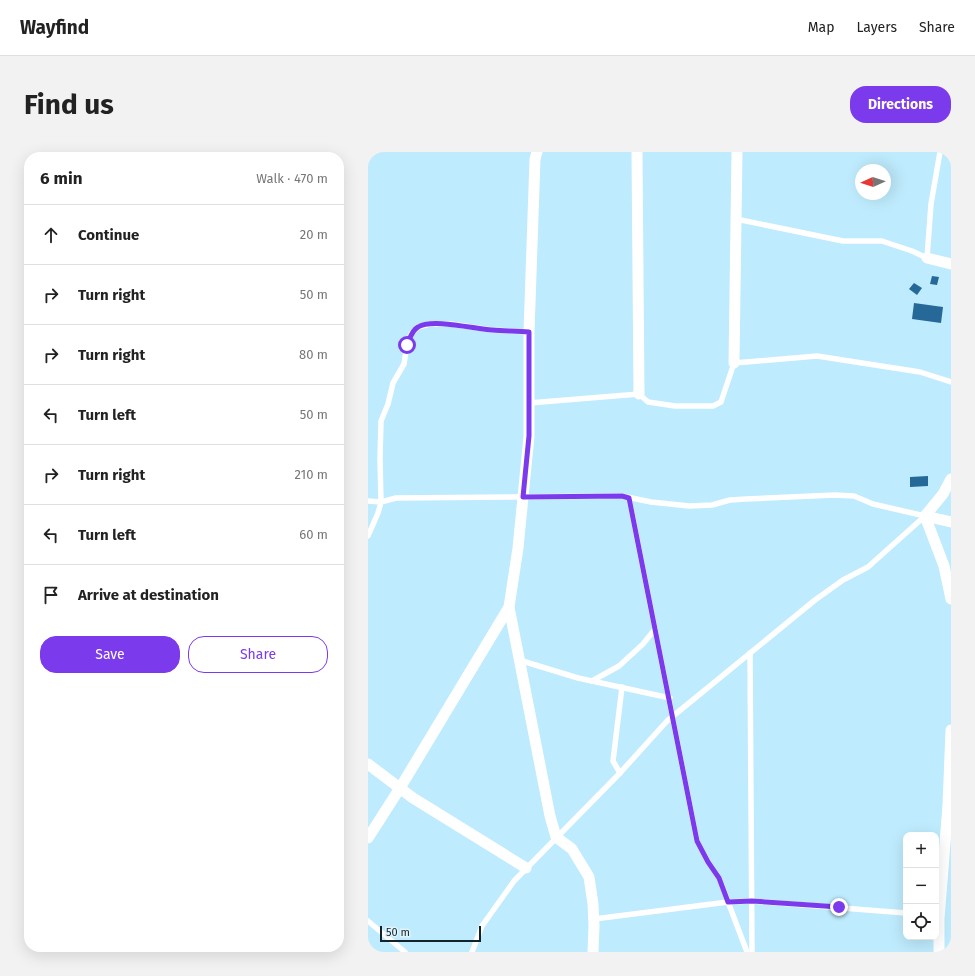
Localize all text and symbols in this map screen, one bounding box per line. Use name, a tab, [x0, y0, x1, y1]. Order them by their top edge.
text: Wayfind	[20, 16, 89, 39]
text: Map	[808, 19, 834, 36]
text: Layers	[856, 19, 897, 36]
text: Share	[919, 19, 955, 36]
button: Directions	[850, 86, 951, 123]
text: Find us	[24, 88, 114, 121]
north arrow	[855, 164, 891, 200]
text: 6 min	[40, 168, 83, 189]
text: Walk · 470 m	[256, 171, 328, 186]
icon: ahead	[40, 224, 62, 246]
text: Continue	[78, 226, 139, 244]
text: 20 m	[300, 227, 328, 242]
icon: right	[40, 284, 62, 306]
text: Turn right	[78, 286, 145, 304]
text: 50 m	[300, 287, 328, 302]
route start	[398, 336, 416, 354]
icon: right	[40, 344, 62, 366]
text: Turn right	[78, 346, 145, 364]
text: 80 m	[299, 347, 328, 362]
icon: left	[40, 404, 62, 426]
text: Turn left	[78, 406, 136, 424]
text: 50 m	[300, 407, 328, 422]
icon: right	[40, 464, 62, 486]
text: Turn right	[78, 466, 145, 484]
text: 210 m	[294, 467, 328, 482]
icon: left	[40, 524, 62, 546]
text: Turn left	[78, 526, 136, 544]
text: 60 m	[299, 527, 328, 542]
icon: arrive	[40, 584, 62, 606]
text: Arrive at destination	[78, 586, 219, 604]
button: Save	[40, 636, 180, 673]
button: Share	[188, 636, 328, 673]
map controls	[903, 832, 939, 940]
button: +	[903, 832, 939, 868]
button: −	[903, 868, 939, 904]
route end	[830, 898, 848, 916]
button: locate	[903, 904, 939, 940]
scale bar	[380, 924, 481, 943]
text: 50 m	[386, 926, 410, 939]

